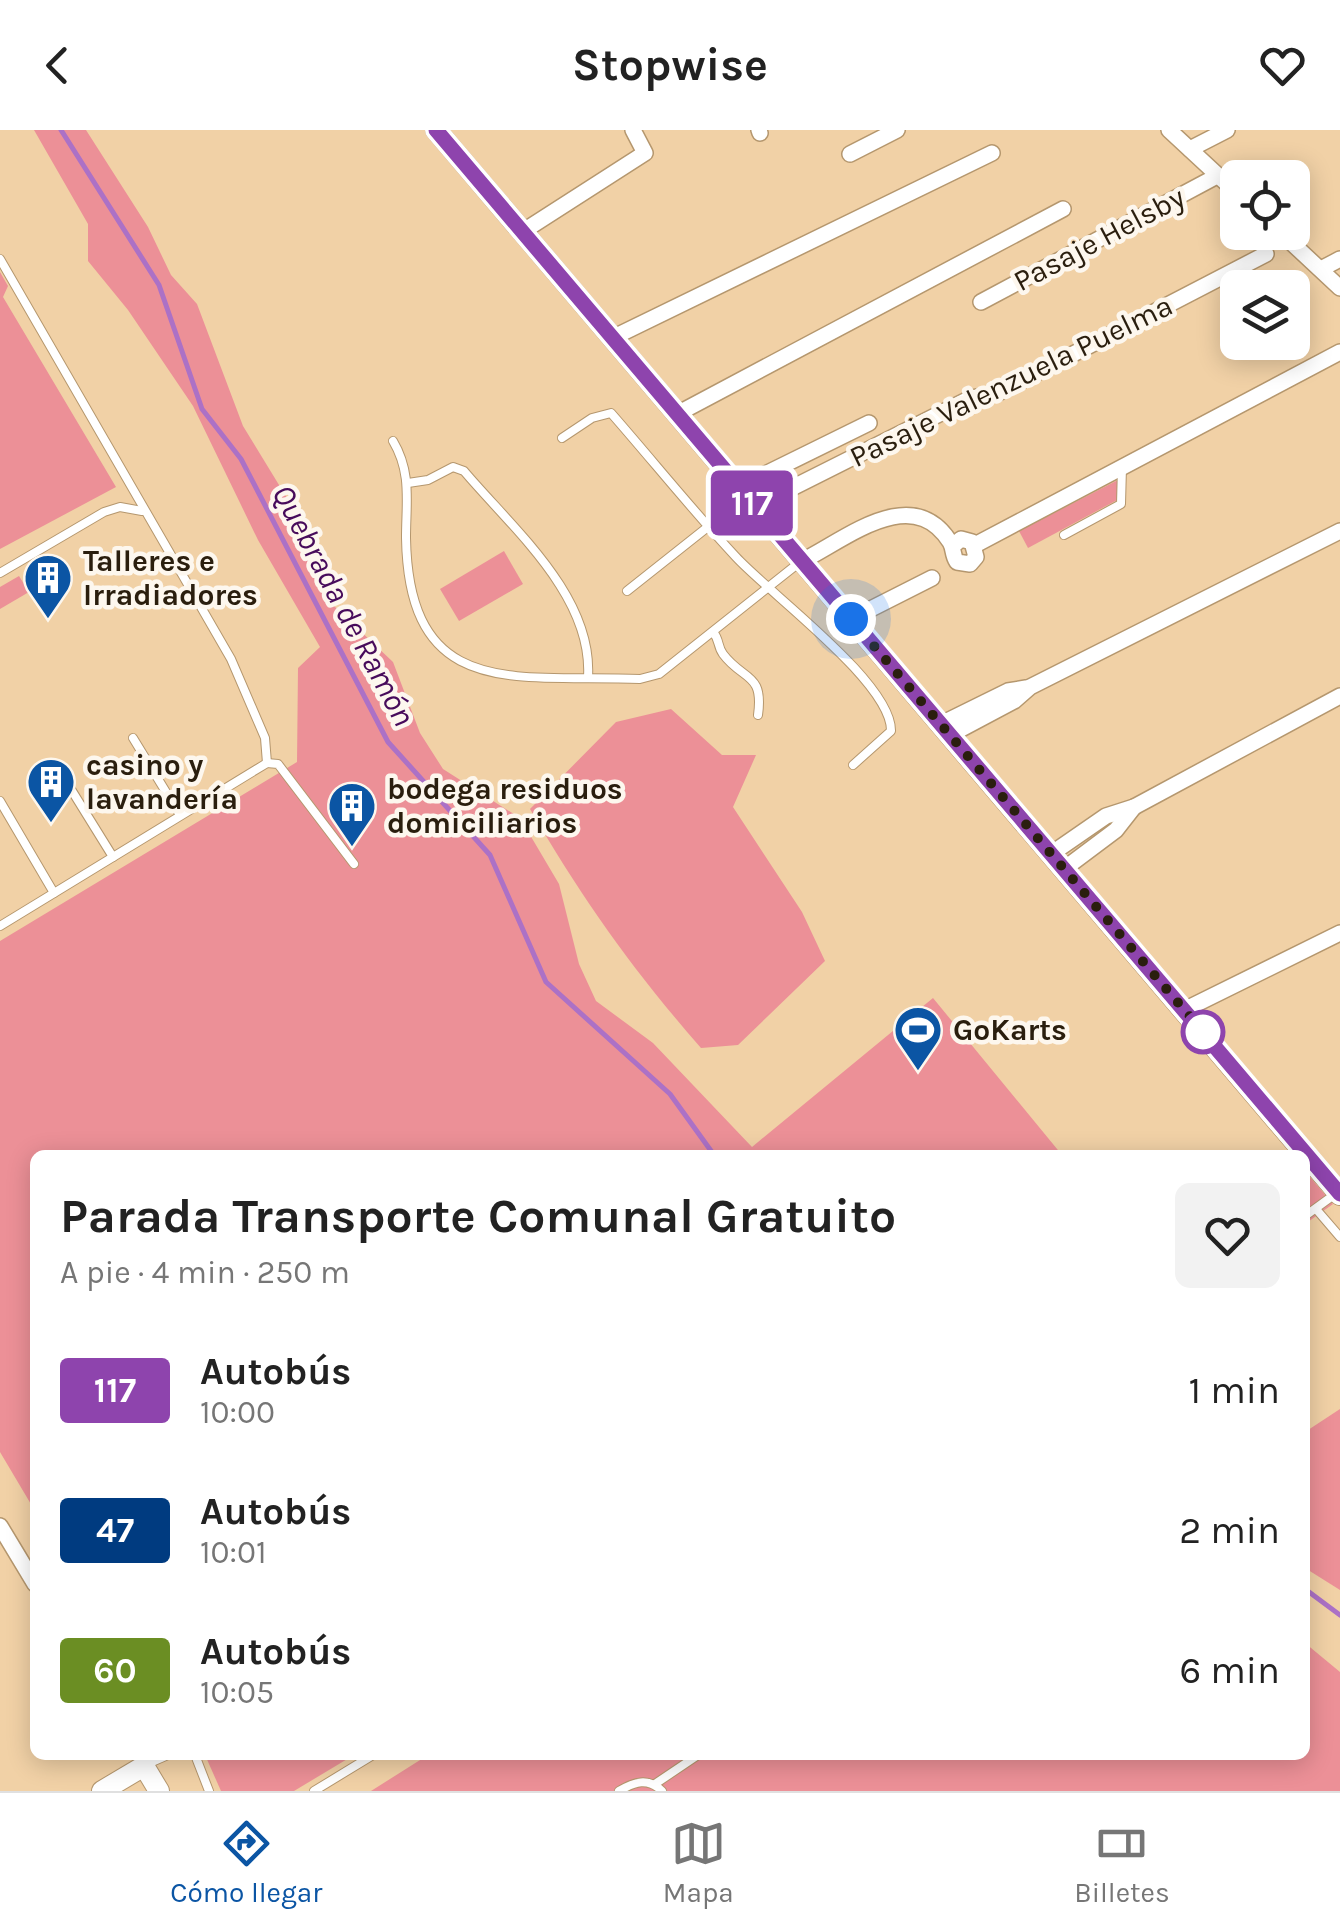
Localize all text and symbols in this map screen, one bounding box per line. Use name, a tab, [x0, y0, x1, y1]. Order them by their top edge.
icon: back	[30, 38, 85, 93]
icon: heart	[1255, 38, 1310, 93]
text: Stopwise	[572, 39, 768, 91]
map controls	[1220, 160, 1310, 360]
button: locate	[1220, 160, 1310, 250]
street label: Pasaje Helsby	[1007, 179, 1191, 299]
button: layers	[1220, 270, 1310, 360]
street label: Pasaje Valenzuela Puelma	[844, 287, 1178, 475]
line badge: 117	[694, 470, 810, 536]
water label: Quebrada de Ramón	[264, 478, 423, 732]
text: 117	[731, 483, 773, 524]
place label: Talleres e Irradiadores	[83, 543, 258, 613]
building icon: Talleres e Irradiadores	[22, 552, 74, 620]
your location	[826, 594, 876, 644]
place label: casino y lavandería	[86, 747, 238, 817]
building icon: casino y lavandería	[25, 756, 77, 824]
place label: bodega residuos domiciliarios	[387, 771, 623, 841]
building icon: bodega residuos domiciliarios	[326, 780, 378, 848]
sports icon: GoKarts	[892, 1004, 944, 1072]
unlabelled marker	[1182, 1011, 1224, 1053]
place label: GoKarts	[953, 1012, 1067, 1048]
button: heart	[1175, 1183, 1280, 1288]
text: Parada Transporte Comunal Gratuito	[60, 1188, 896, 1244]
text: A pie · 4 min · 250 m	[60, 1254, 350, 1291]
text: Autobús	[200, 1349, 351, 1394]
text: 1 min	[1189, 1368, 1280, 1413]
text: 117	[94, 1370, 136, 1411]
text: 10:00	[200, 1394, 275, 1431]
text: Autobús	[200, 1489, 351, 1534]
text: 2 min	[1179, 1508, 1280, 1553]
text: 47	[96, 1510, 134, 1551]
text: 10:01	[200, 1534, 267, 1571]
text: Autobús	[200, 1629, 351, 1674]
text: 6 min	[1179, 1648, 1280, 1693]
text: 60	[93, 1650, 137, 1691]
text: 10:05	[200, 1674, 274, 1711]
tab: Cómo llegar	[170, 1816, 322, 1909]
tab: Mapa	[663, 1816, 734, 1909]
tab: Billetes	[1074, 1816, 1170, 1909]

